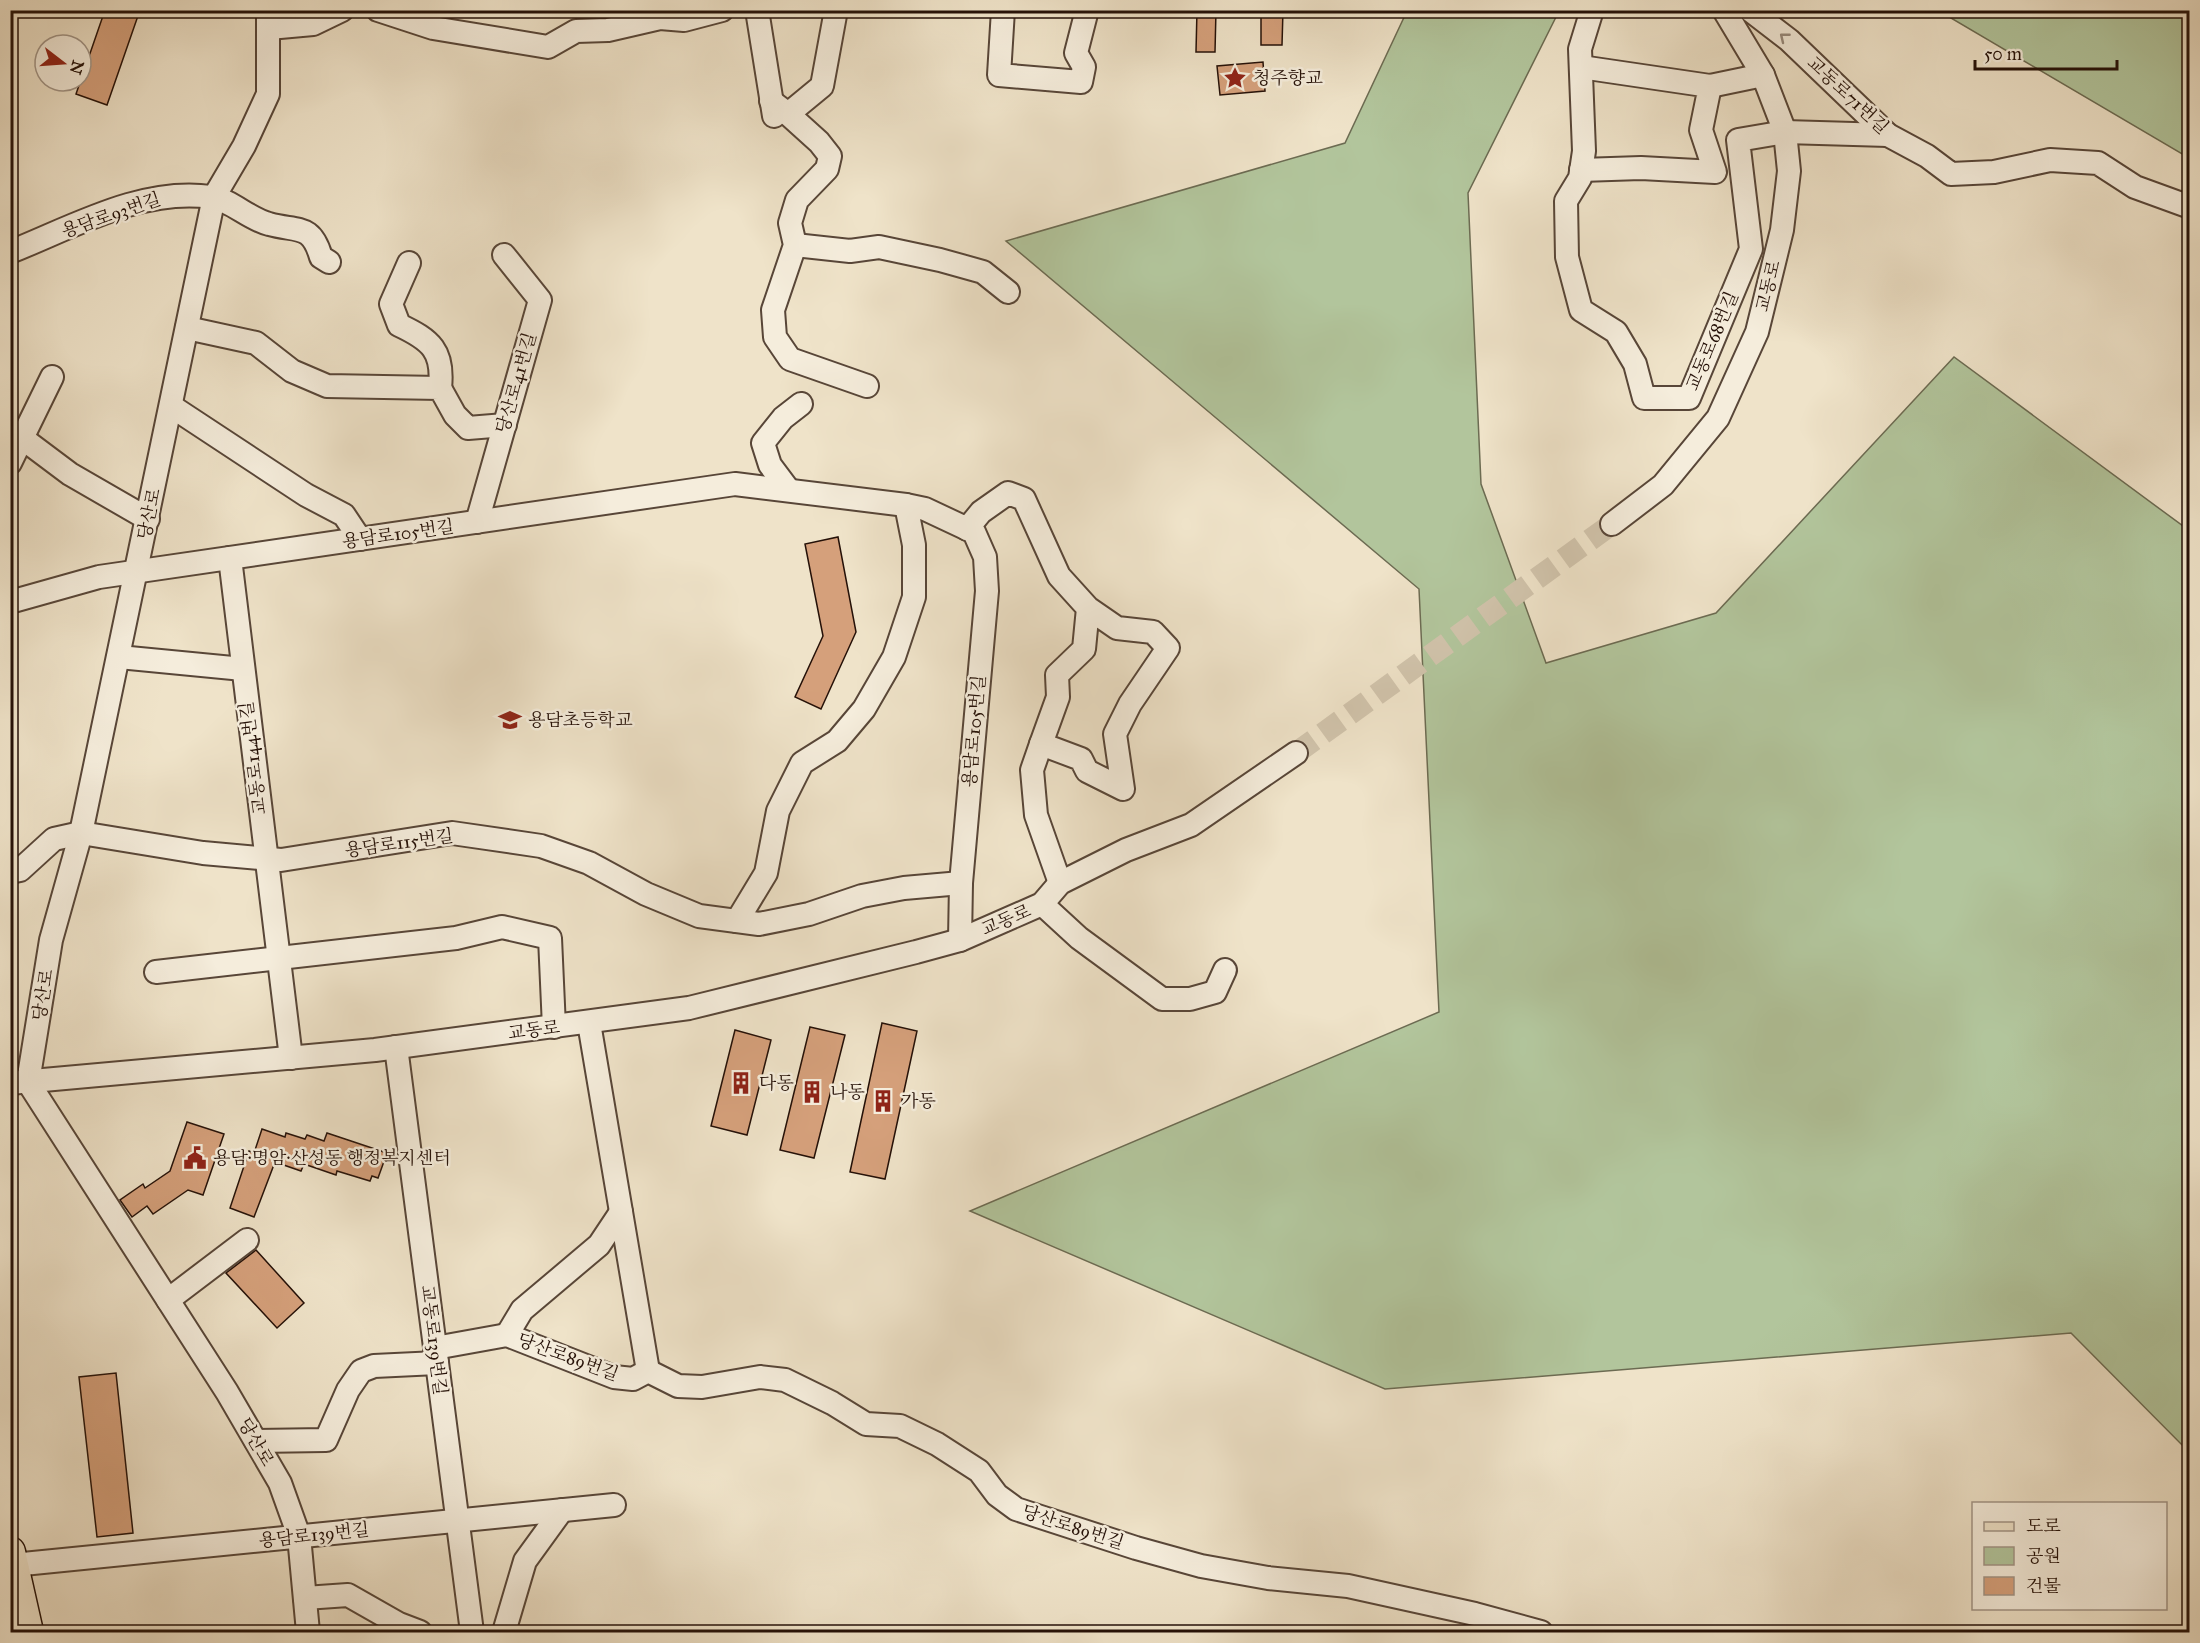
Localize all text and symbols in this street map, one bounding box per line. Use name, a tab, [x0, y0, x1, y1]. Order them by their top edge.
north arrow	[33, 33, 93, 93]
scale bar	[1975, 33, 2118, 71]
one-way arrow	[1780, 34, 1791, 45]
text: 50 m	[1984, 43, 2022, 65]
street label: 교동로71번길	[1803, 52, 1893, 138]
text: N	[66, 58, 88, 77]
place icon: 청주향교	[1222, 65, 1248, 91]
place label: 청주향교	[1253, 67, 1323, 89]
street label: 용담로93번길	[58, 188, 164, 242]
street label: 교동로	[1751, 258, 1785, 314]
street label: 교동로68번길	[1681, 288, 1743, 394]
street label: 당산로41번길	[491, 330, 541, 436]
street label: 당산로	[133, 486, 165, 542]
street label: 용담로105번길	[341, 515, 455, 553]
street label: 용담로105번길	[958, 674, 990, 788]
street label: 교동로144번길	[235, 700, 271, 816]
school or university icon: 용담초등학교	[497, 707, 523, 733]
place label: 용담초등학교	[528, 709, 633, 731]
street label: 용담로115번길	[343, 824, 455, 862]
street label: 교동로	[978, 900, 1034, 940]
street label: 당산로	[28, 968, 58, 1022]
street label: 교동로	[507, 1016, 561, 1044]
building icon: 다동	[728, 1070, 754, 1096]
place label: 다동	[759, 1072, 794, 1094]
building icon: 나동	[799, 1079, 825, 1105]
place label: 나동	[830, 1081, 865, 1103]
building icon: 가동	[870, 1088, 896, 1114]
place label: 가동	[901, 1090, 936, 1112]
public building icon: 용담·명암·산성동 행정복지센터	[182, 1145, 208, 1171]
place label: 용담·명암·산성동 행정복지센터	[213, 1147, 451, 1169]
street label: 교동로139번길	[416, 1284, 452, 1396]
street label: 당산로89번길	[514, 1329, 622, 1385]
street label: 당산로	[233, 1414, 279, 1470]
street label: 당산로89번길	[1019, 1500, 1127, 1554]
legend	[1972, 1502, 2167, 1610]
text: 도로	[2026, 1515, 2061, 1537]
street label: 용담로139번길	[258, 1518, 370, 1552]
text: 공원	[2026, 1545, 2061, 1567]
text: 건물	[2026, 1575, 2061, 1597]

